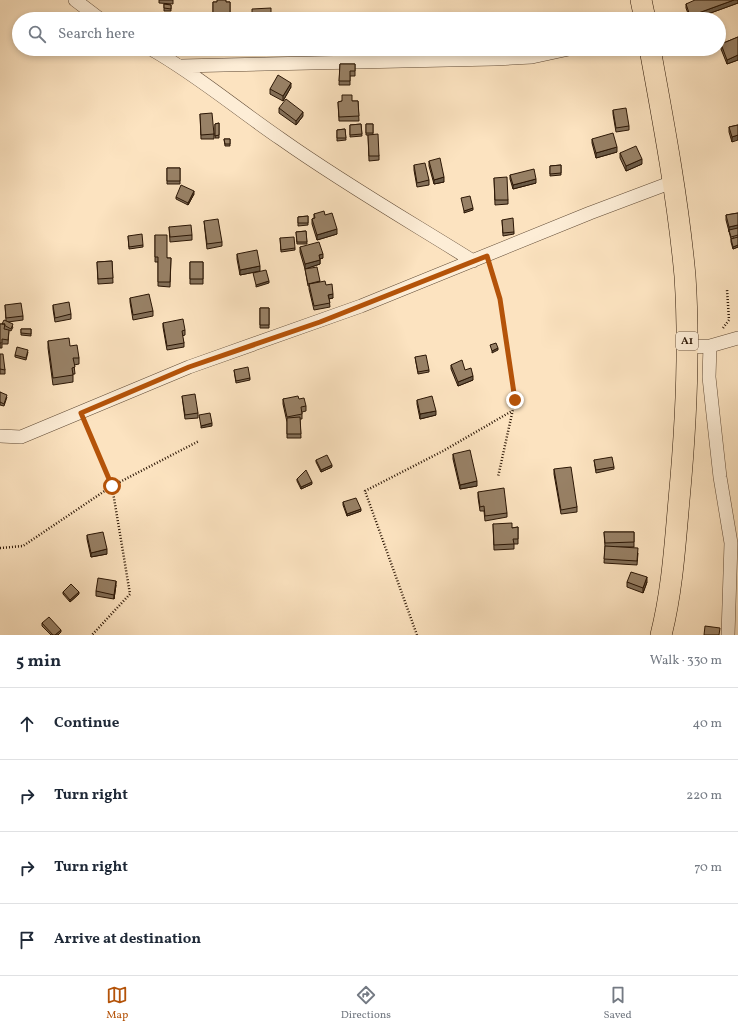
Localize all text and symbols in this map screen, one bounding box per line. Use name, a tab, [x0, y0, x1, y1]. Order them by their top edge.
search box	[12, 12, 726, 56]
icon: search	[26, 23, 48, 45]
text: Search here	[58, 24, 135, 45]
road number: A1	[676, 332, 698, 350]
route end	[506, 391, 524, 409]
route start	[103, 477, 121, 495]
text: 5 min	[16, 650, 61, 673]
text: Walk · 330 m	[650, 652, 722, 670]
icon: ahead	[16, 713, 38, 735]
text: Continue	[54, 713, 119, 734]
text: 40 m	[693, 715, 722, 733]
icon: right	[16, 785, 38, 807]
text: Turn right	[54, 785, 128, 806]
text: 220 m	[686, 787, 722, 805]
icon: right	[16, 857, 38, 879]
text: Turn right	[54, 857, 128, 878]
text: 70 m	[694, 859, 722, 877]
icon: arrive	[16, 929, 38, 951]
text: Arrive at destination	[54, 929, 201, 950]
tab: Map	[106, 984, 128, 1023]
tab: Directions	[341, 984, 391, 1023]
tab: Saved	[603, 984, 632, 1023]

